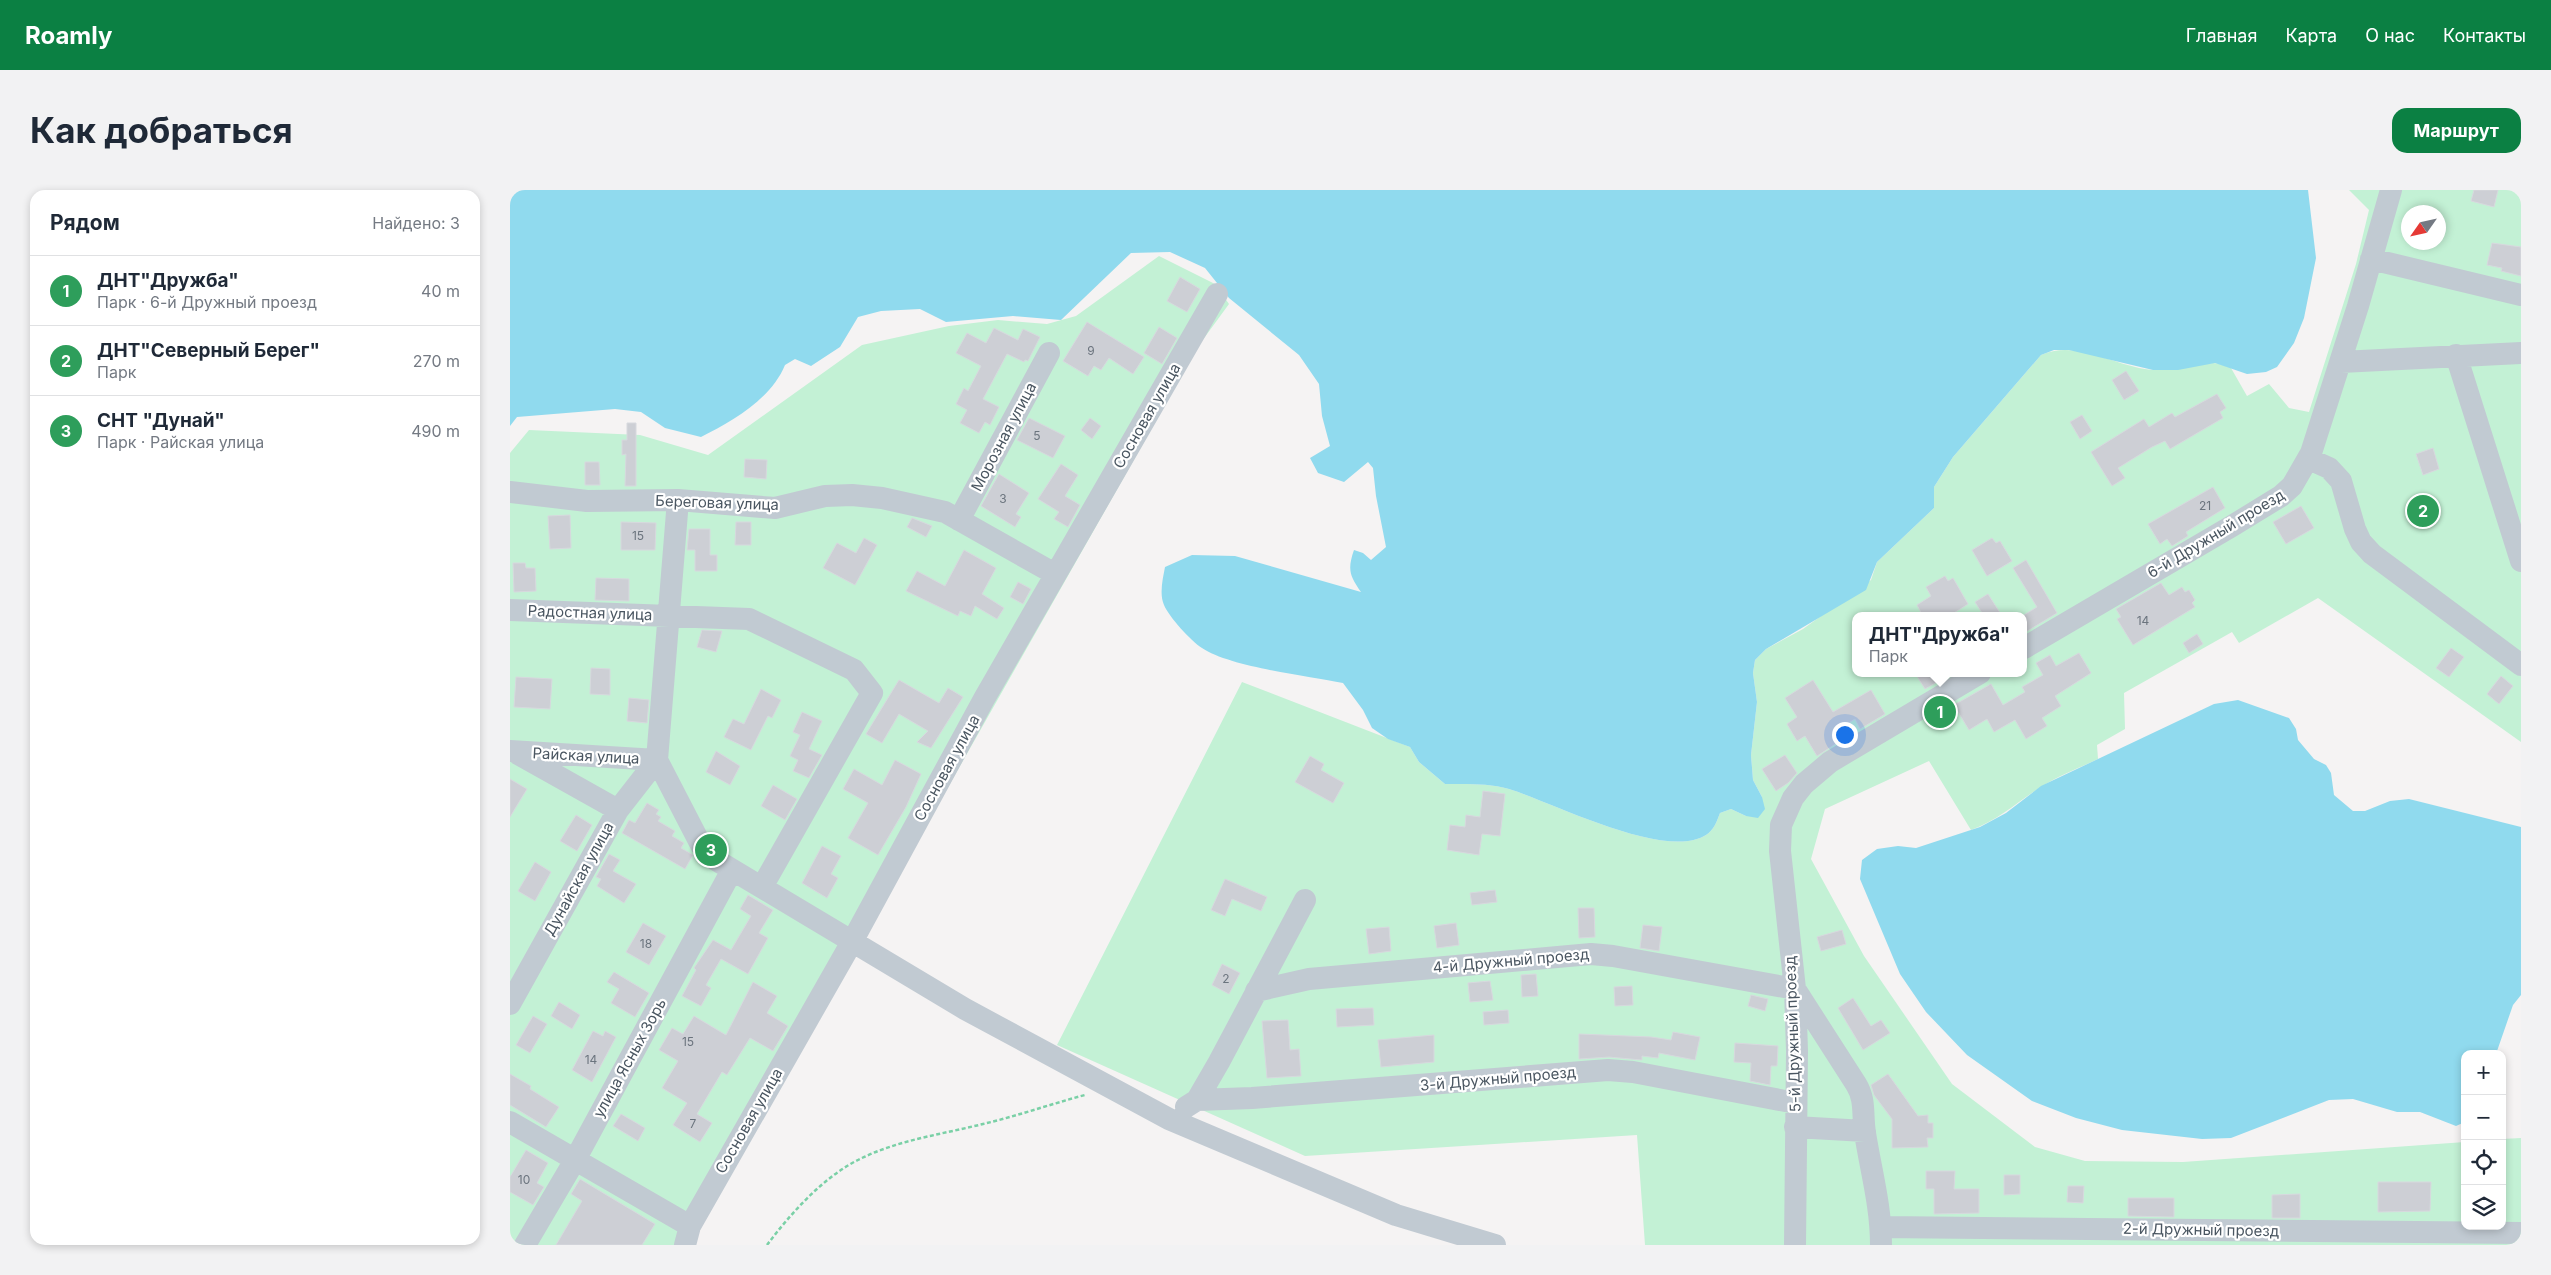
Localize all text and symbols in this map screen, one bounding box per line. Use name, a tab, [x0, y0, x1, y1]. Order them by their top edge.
text: Roamly	[25, 21, 112, 50]
text: Главная	[2186, 25, 2257, 46]
text: Карта	[2285, 25, 2337, 46]
text: О нас	[2365, 25, 2415, 46]
text: Контакты	[2443, 25, 2526, 46]
button: Маршрут	[2392, 108, 2521, 153]
text: Как добраться	[30, 109, 293, 151]
north arrow	[2401, 205, 2446, 250]
text: Рядом	[50, 210, 120, 235]
text: Найдено: 3	[372, 213, 460, 233]
text: ДНТ"Дружба"	[97, 269, 239, 292]
text: 1	[63, 281, 69, 301]
text: 40 m	[421, 281, 460, 301]
text: Парк · 6-й Дружный проезд	[97, 292, 317, 312]
text: ДНТ"Северный Берег"	[97, 339, 320, 362]
house number: 9	[1087, 343, 1095, 358]
text: 2	[61, 351, 71, 371]
text: 270 m	[413, 351, 460, 371]
street label: Сосновая улица	[1109, 360, 1184, 472]
text: Парк	[97, 362, 136, 382]
street label: Морозная улица	[967, 379, 1040, 494]
text: СНТ "Дунай"	[97, 409, 225, 432]
text: 3	[61, 421, 71, 441]
text: 490 m	[411, 421, 460, 441]
house number: 5	[1033, 428, 1041, 443]
text: Парк · Райская улица	[97, 432, 264, 452]
street label: 6-й Дружный проезд	[2144, 485, 2288, 582]
street label: Береговая улица	[655, 491, 779, 514]
house number: 3	[999, 491, 1007, 506]
pin: 2	[2407, 492, 2439, 530]
house number: 21	[2199, 498, 2211, 513]
house number: 15	[632, 528, 644, 543]
street label: Радостная улица	[527, 601, 653, 624]
popup	[1852, 612, 2027, 677]
house number: 14	[2137, 613, 2150, 628]
text: ДНТ"Дружба"	[1869, 623, 2010, 646]
text: Парк	[1869, 646, 1908, 666]
pin: 1	[1924, 693, 1956, 731]
street label: Сосновая улица	[910, 711, 984, 824]
your location	[1832, 722, 1858, 748]
street label: Райская улица	[532, 743, 640, 768]
street label: Дунайская улица	[539, 819, 618, 939]
pin: 3	[695, 831, 727, 869]
house number: 18	[640, 936, 652, 951]
street label: 4-й Дружный проезд	[1432, 944, 1590, 977]
street label: 5-й Дружный проезд	[1780, 956, 1805, 1113]
house number: 2	[1222, 971, 1230, 986]
street label: улица Ясных Зорь	[589, 995, 670, 1121]
house number: 15	[682, 1034, 694, 1049]
map controls	[2461, 1050, 2506, 1230]
button: +	[2461, 1050, 2506, 1095]
house number: 14	[585, 1052, 598, 1067]
street label: 3-й Дружный проезд	[1419, 1062, 1577, 1095]
street label: Сосновая улица	[711, 1065, 786, 1177]
button: −	[2461, 1095, 2506, 1140]
house number: 7	[690, 1116, 697, 1131]
button: locate	[2461, 1140, 2506, 1185]
house number: 10	[518, 1172, 530, 1187]
button: layers	[2461, 1185, 2506, 1230]
street label: 2-й Дружный проезд	[2123, 1219, 2279, 1240]

